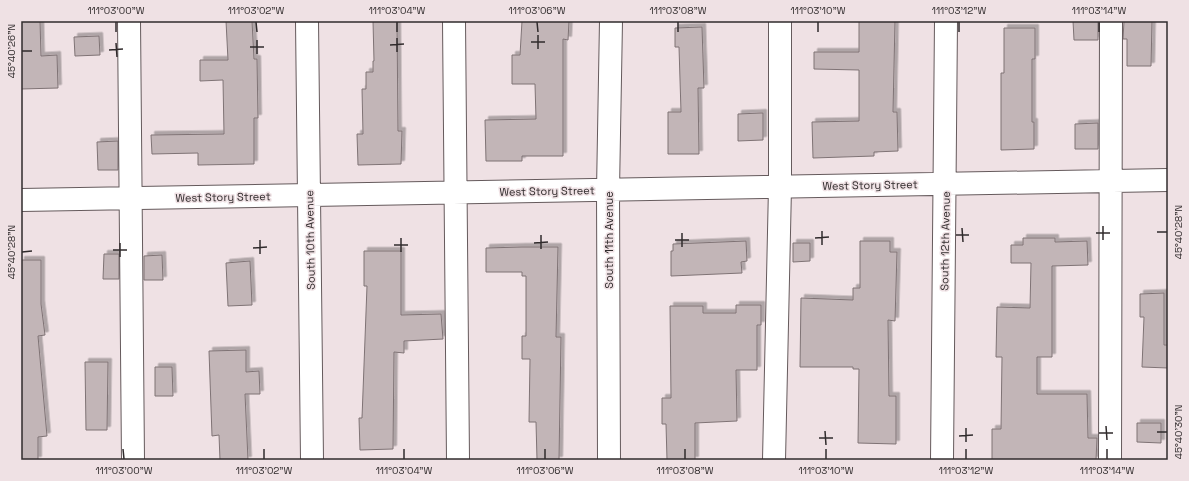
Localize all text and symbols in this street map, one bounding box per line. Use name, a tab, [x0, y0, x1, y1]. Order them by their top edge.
text: 111°03'00"W	[87, 4, 145, 17]
text: 111°03'02"W	[228, 4, 285, 17]
text: 111°03'04"W	[369, 4, 426, 17]
text: 111°03'06"W	[509, 4, 566, 17]
text: 111°03'08"W	[650, 4, 707, 17]
text: 111°03'10"W	[791, 4, 846, 17]
text: 111°03'12"W	[932, 4, 987, 17]
text: 111°03'14"W	[1072, 4, 1126, 17]
text: 45°40'26"N	[5, 24, 18, 78]
street label: West Story Street	[822, 177, 918, 193]
street label: West Story Street	[499, 183, 595, 199]
street label: West Story Street	[175, 189, 271, 205]
street label: South 10th Avenue	[302, 190, 318, 290]
street label: South 11th Avenue	[602, 191, 616, 289]
street label: South 12th Avenue	[937, 191, 953, 291]
text: 45°40'28"N	[1172, 205, 1185, 259]
text: 45°40'28"N	[5, 225, 18, 279]
text: 45°40'30"N	[1172, 405, 1185, 459]
text: 111°03'00"W	[95, 464, 153, 477]
text: 111°03'02"W	[236, 464, 293, 477]
text: 111°03'04"W	[376, 464, 433, 477]
text: 111°03'06"W	[517, 464, 574, 477]
text: 111°03'08"W	[657, 464, 714, 477]
text: 111°03'10"W	[799, 464, 854, 477]
text: 111°03'12"W	[939, 464, 994, 477]
text: 111°03'14"W	[1080, 464, 1134, 477]

